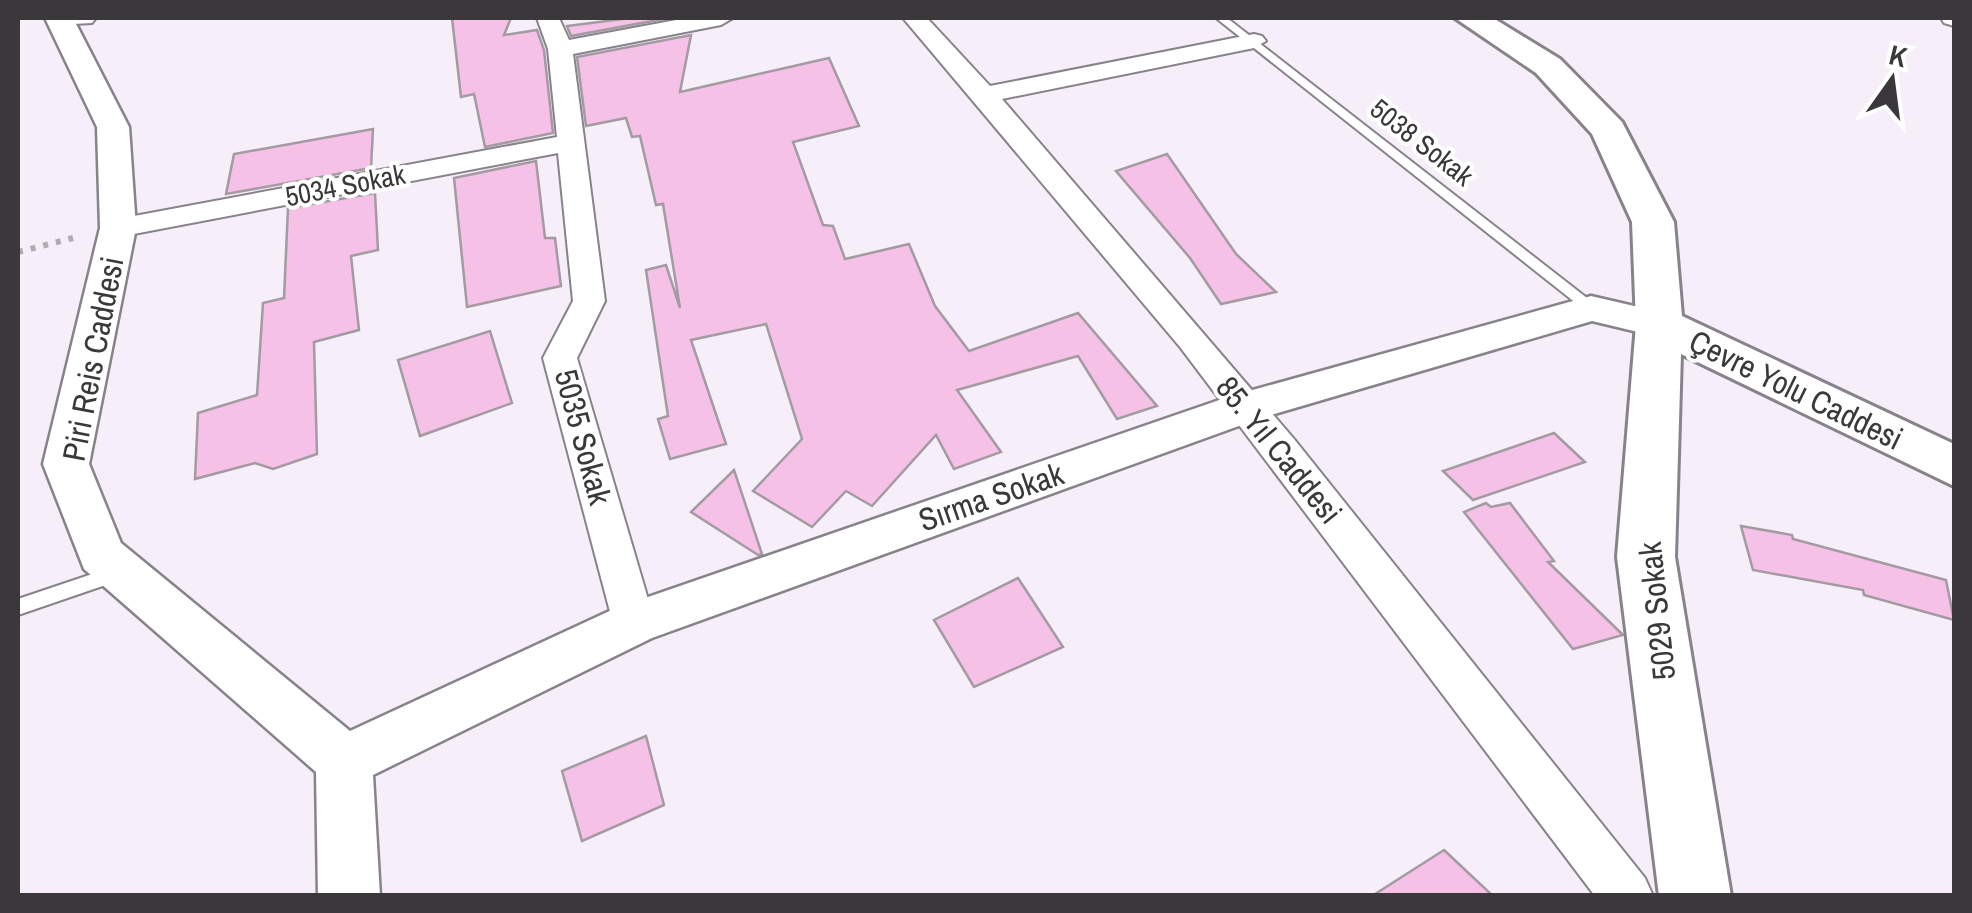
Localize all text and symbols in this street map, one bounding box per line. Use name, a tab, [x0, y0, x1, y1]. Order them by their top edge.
north arrow	[1842, 30, 1942, 130]
text: K	[1885, 35, 1911, 76]
street label: 5038 Sokak	[1363, 90, 1482, 195]
street label: 5034 Sokak	[282, 155, 409, 215]
street label: Piri Reis Caddesi	[52, 253, 133, 465]
street label: Çevre Yolu Caddesi	[1682, 319, 1910, 460]
street label: 5035 Sokak	[545, 364, 622, 510]
street label: 85. Yıl Caddesi	[1207, 367, 1352, 532]
street label: Sırma Sokak	[913, 451, 1070, 541]
street label: 5029 Sokak	[1628, 539, 1685, 682]

